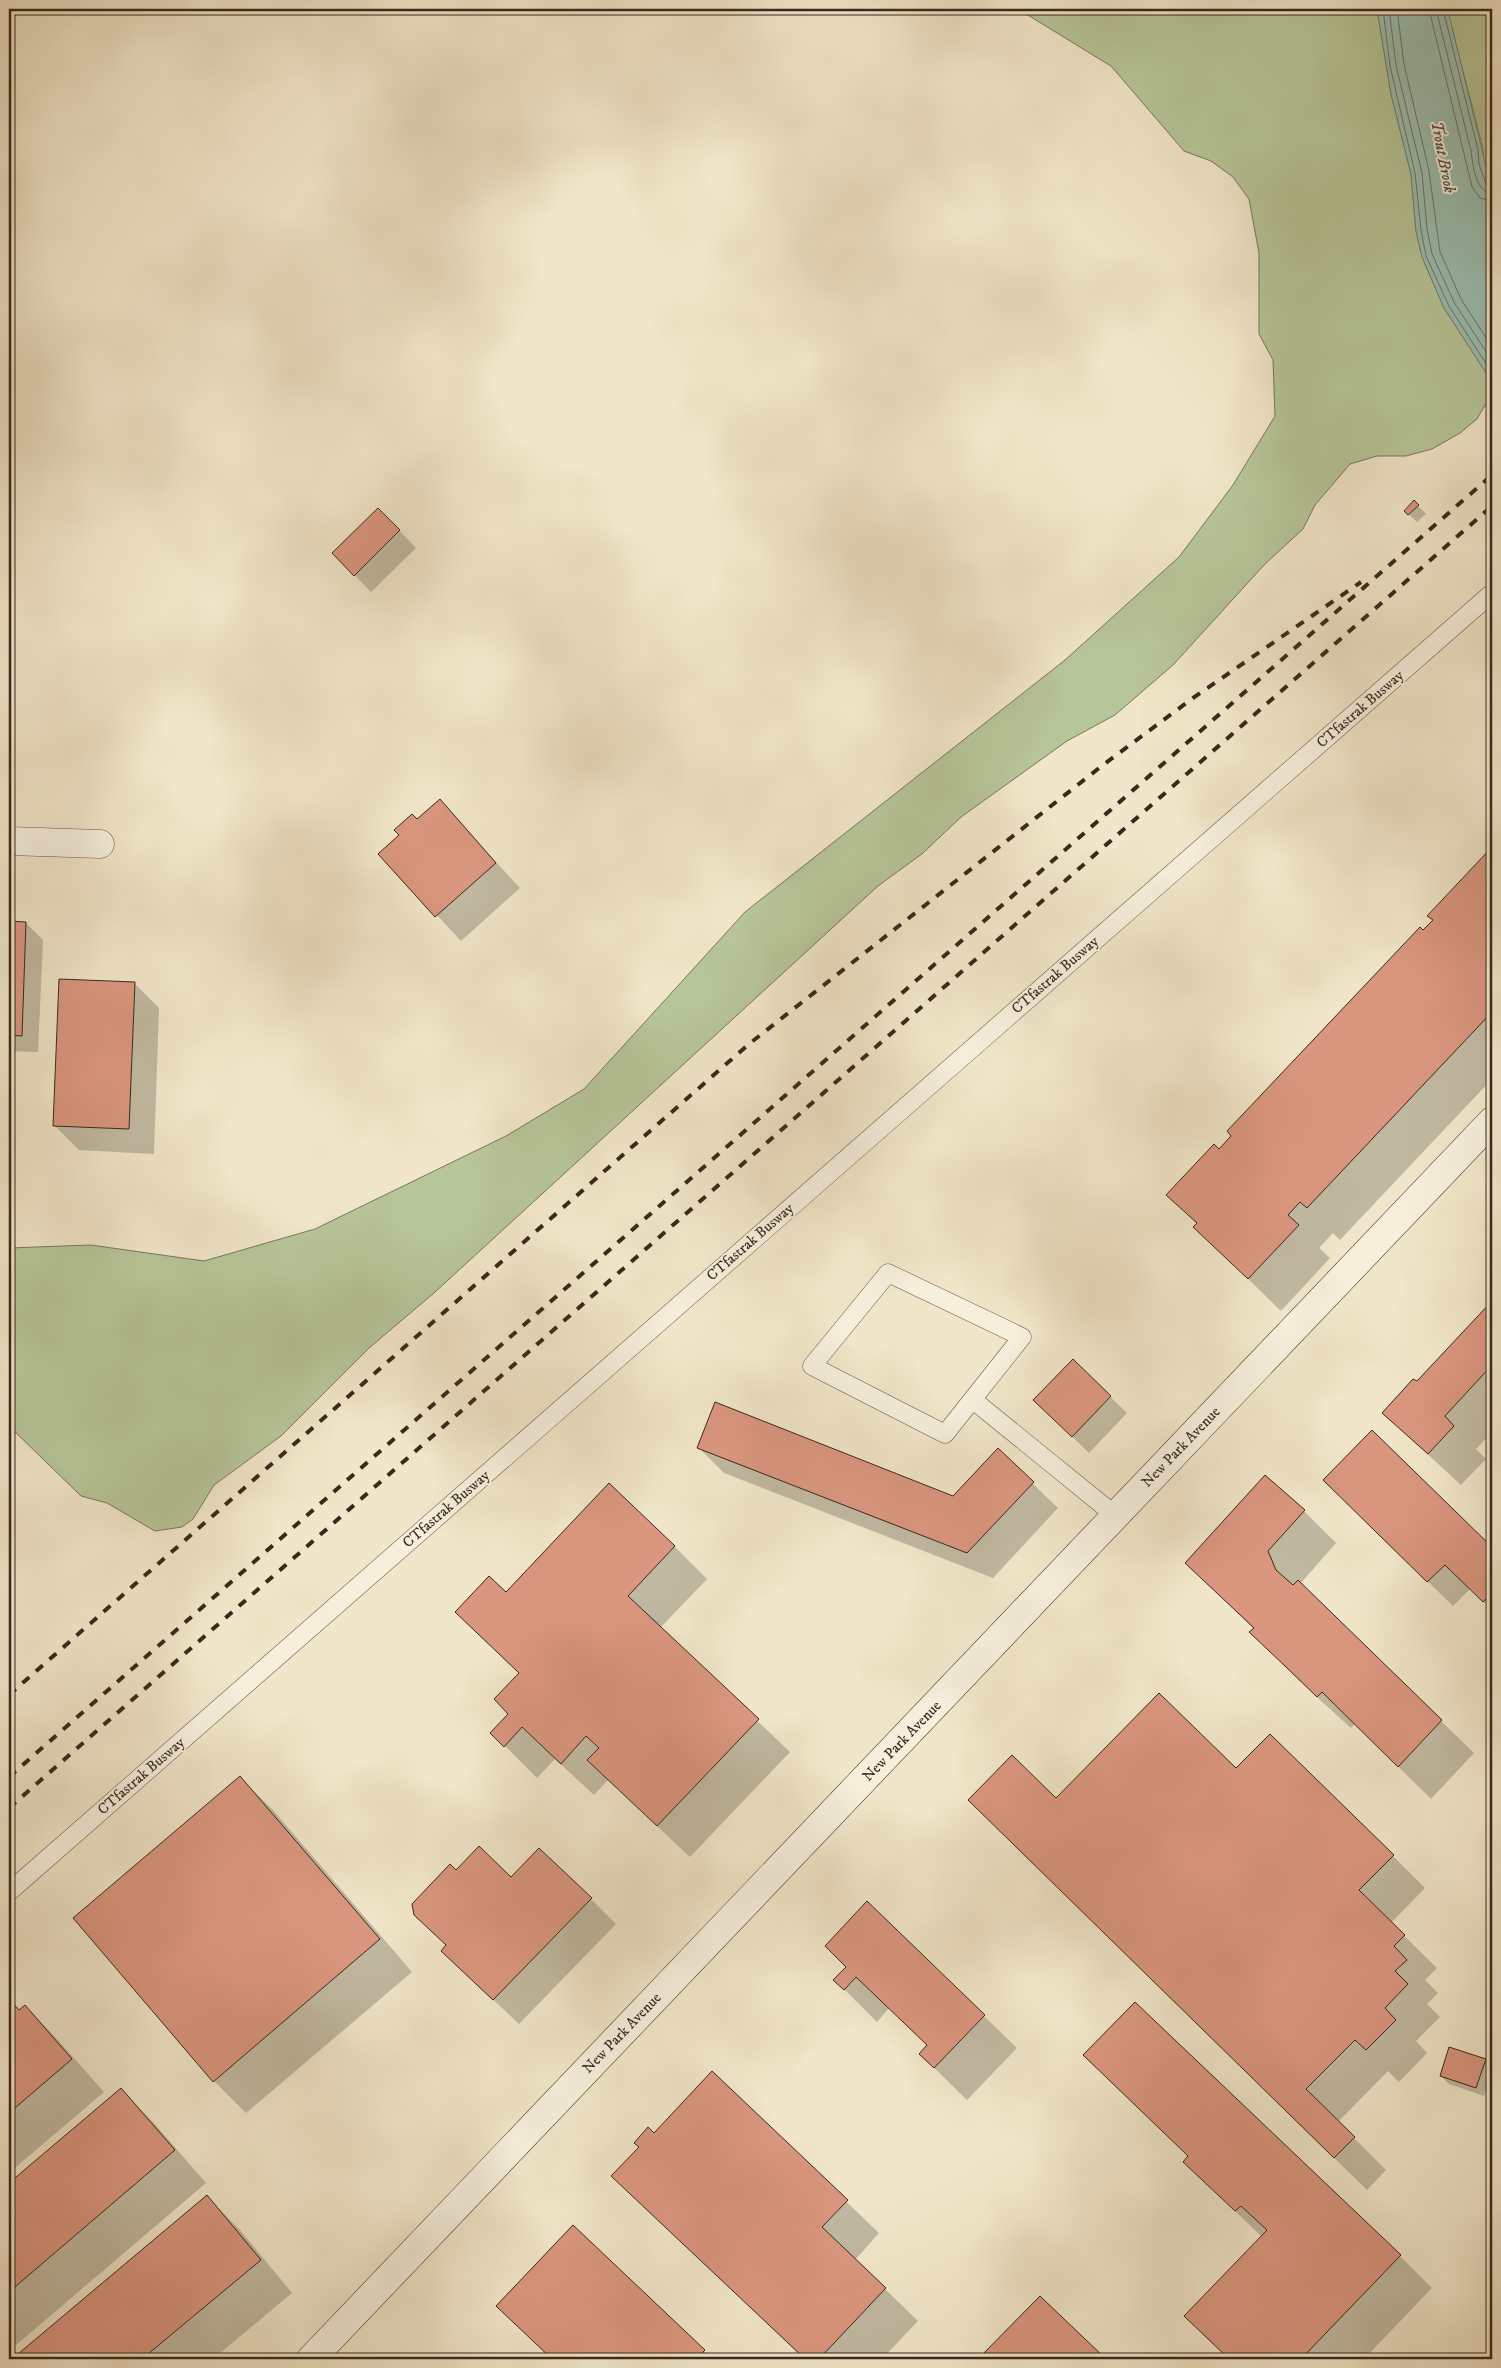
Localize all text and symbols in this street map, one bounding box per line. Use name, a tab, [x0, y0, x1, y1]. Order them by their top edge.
water label: Trout Brook	[1426, 119, 1460, 195]
street label: CTfastrak Busway	[1312, 665, 1408, 752]
street label: CTfastrak Busway	[1007, 931, 1103, 1018]
street label: CTfastrak Busway	[702, 1198, 798, 1285]
street label: New Park Avenue	[1138, 1402, 1224, 1492]
street label: CTfastrak Busway	[398, 1465, 494, 1552]
street label: New Park Avenue	[859, 1696, 945, 1786]
street label: CTfastrak Busway	[93, 1732, 189, 1819]
street label: New Park Avenue	[579, 1988, 665, 2078]

